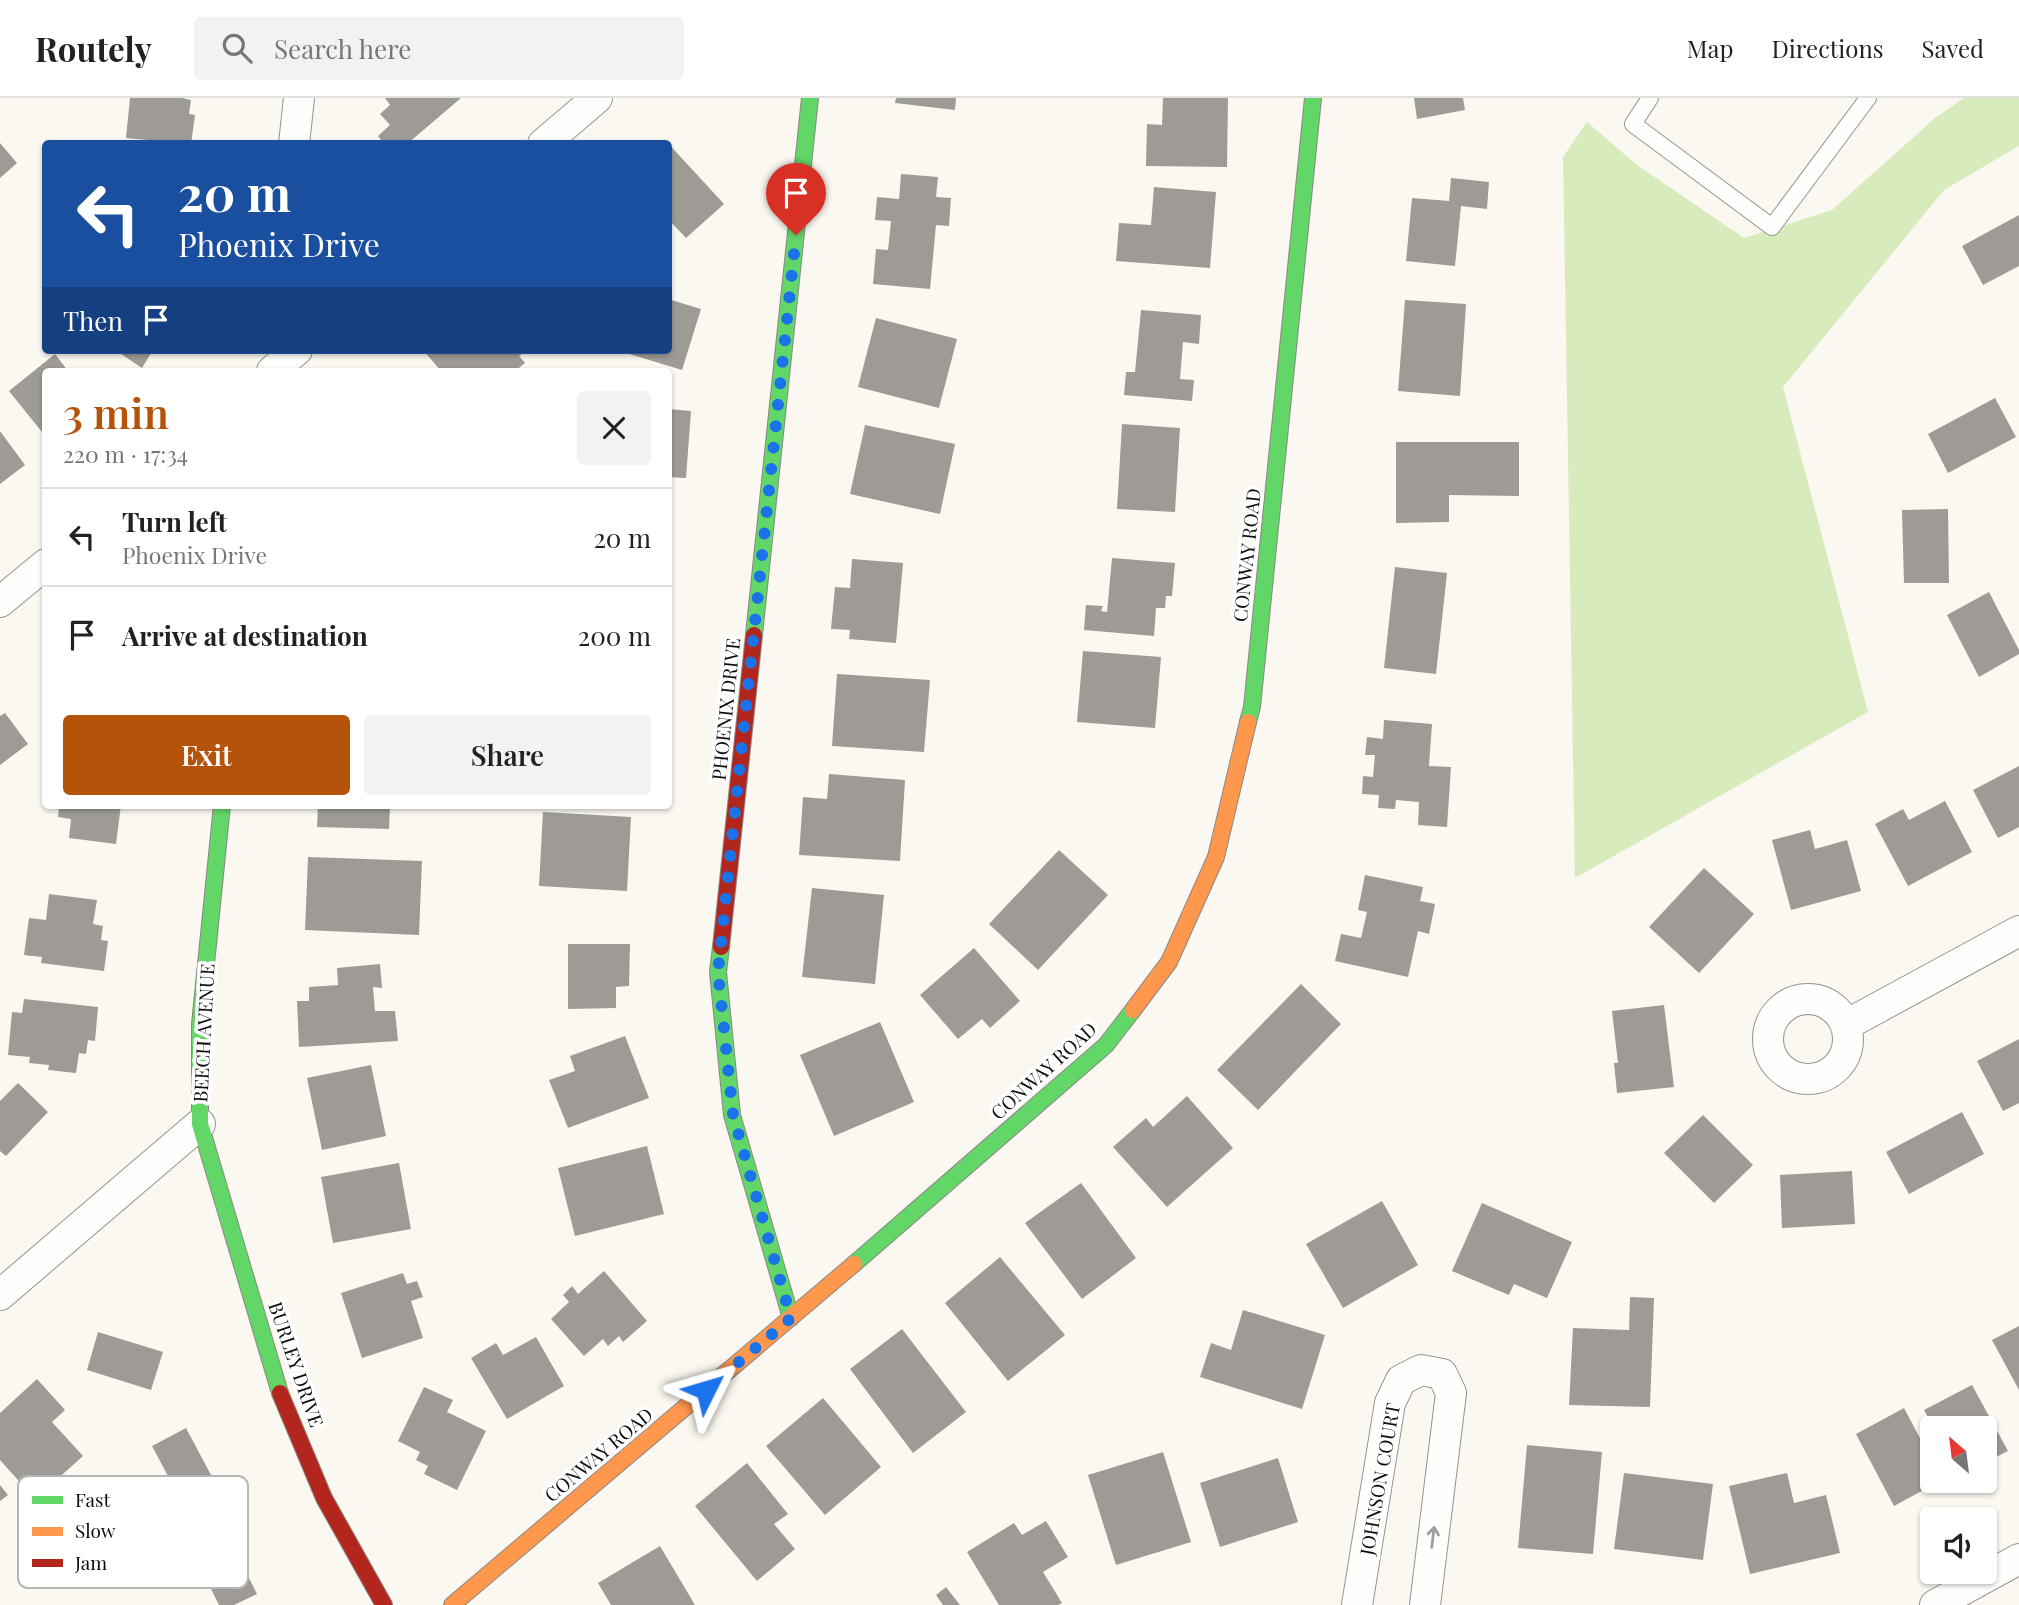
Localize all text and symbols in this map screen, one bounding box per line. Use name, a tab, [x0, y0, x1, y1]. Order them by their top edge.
search box	[194, 17, 684, 80]
text: Routely	[35, 26, 152, 70]
icon: search	[218, 29, 256, 67]
text: Search here	[274, 31, 411, 66]
text: Map	[1687, 32, 1733, 64]
text: Directions	[1771, 32, 1884, 64]
text: Saved	[1922, 32, 1984, 64]
text: 20 m	[178, 159, 291, 224]
pin	[766, 163, 826, 235]
icon: left	[63, 168, 154, 259]
icon: arrive	[777, 174, 815, 212]
text: Phoenix Drive	[178, 222, 380, 265]
icon: arrive	[137, 301, 175, 339]
text: Then	[63, 303, 123, 338]
text: 3 min	[63, 384, 169, 440]
button: close	[577, 391, 651, 465]
text: 220 m · 17:34	[63, 438, 188, 469]
street label: CONWAY ROAD	[1226, 487, 1266, 623]
text: Turn left	[122, 504, 227, 539]
icon: left	[63, 518, 101, 556]
text: 20 m	[593, 520, 651, 555]
text: Phoenix Drive	[122, 539, 267, 570]
icon: arrive	[63, 616, 101, 654]
text: Arrive at destination	[122, 618, 368, 653]
text: 200 m	[578, 618, 651, 653]
street label: PHOENIX DRIVE	[705, 636, 745, 782]
button: Exit	[63, 715, 350, 795]
button: Share	[364, 715, 651, 795]
street label: BEECH AVENUE	[186, 963, 220, 1103]
street label: CONWAY ROAD	[984, 1015, 1102, 1125]
street label: BURLEY DRIVE	[263, 1298, 331, 1430]
position arrow	[669, 1353, 743, 1427]
street label: CONWAY ROAD	[538, 1401, 658, 1507]
street label: JOHNSON COURT	[1353, 1401, 1405, 1558]
north arrow	[1920, 1416, 1997, 1493]
map controls	[1920, 1416, 1997, 1584]
legend	[18, 1476, 248, 1588]
text: Fast	[75, 1486, 111, 1512]
button: sound	[1920, 1507, 1997, 1584]
text: Slow	[75, 1517, 116, 1543]
one-way arrow	[1427, 1526, 1440, 1549]
text: Jam	[74, 1549, 107, 1575]

